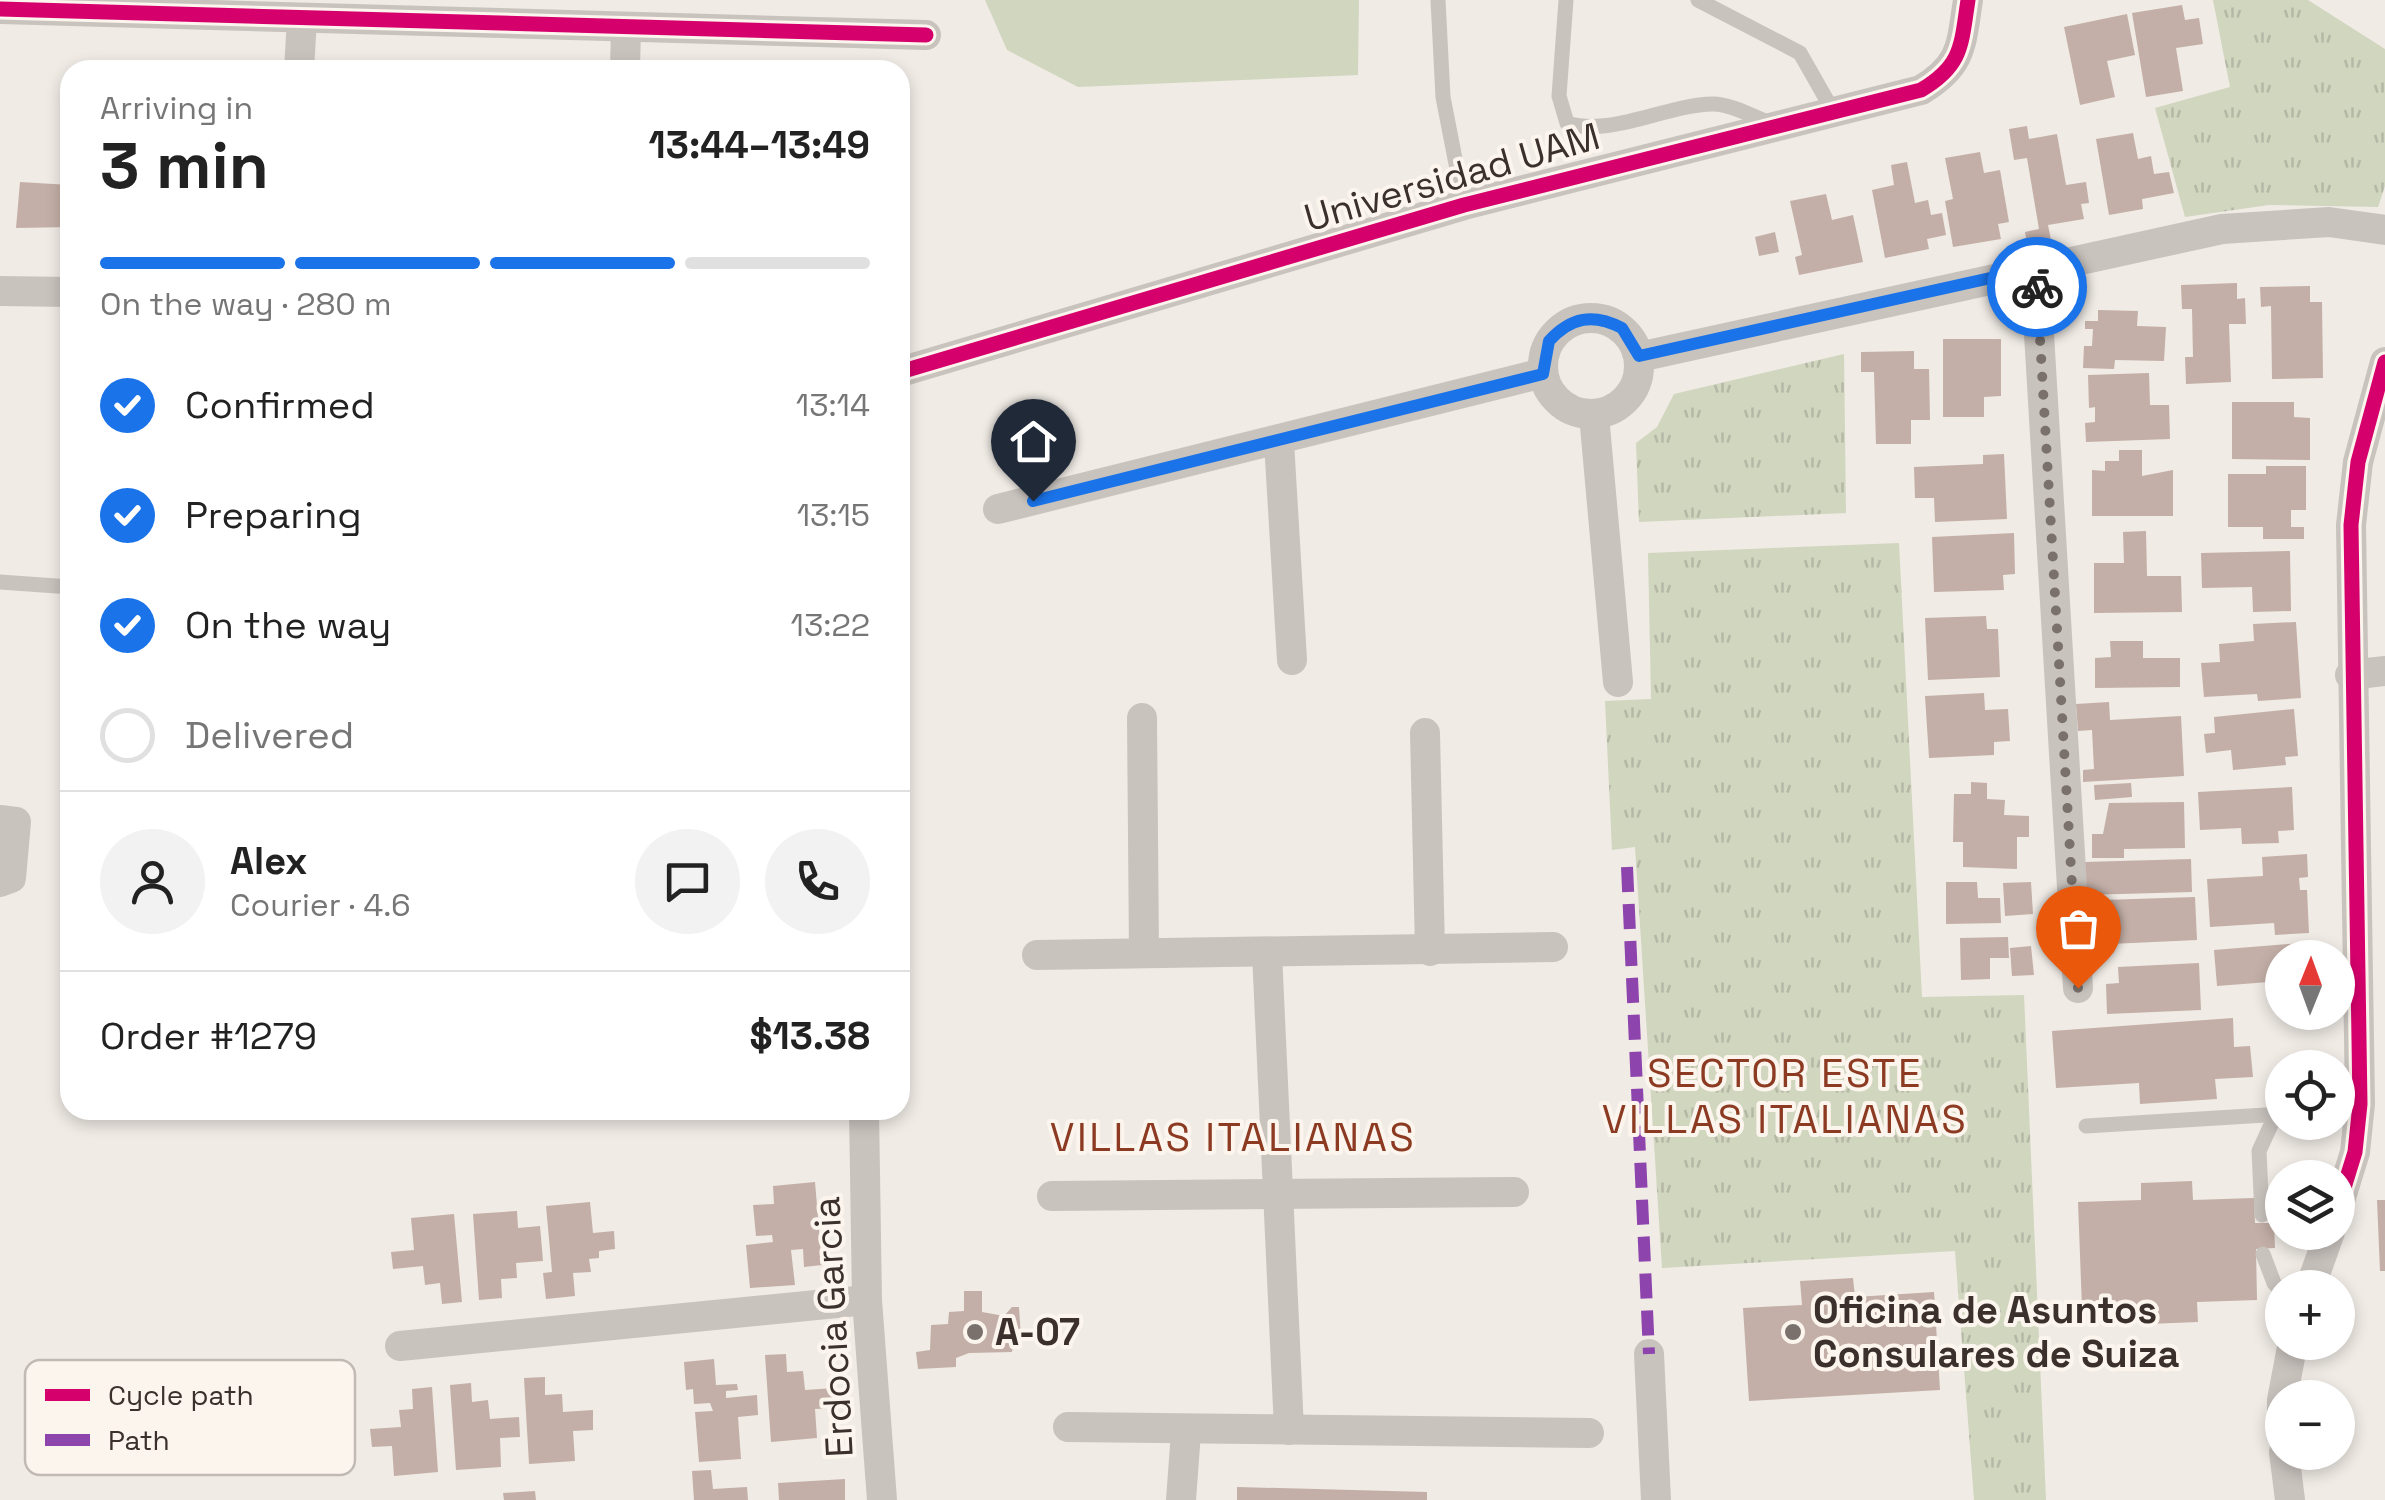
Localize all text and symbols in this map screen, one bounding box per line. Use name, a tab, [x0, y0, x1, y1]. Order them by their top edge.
text: Arriving in	[100, 88, 253, 128]
street label: Universidad UAM	[1299, 112, 1605, 242]
text: 13:44–13:49	[649, 121, 870, 169]
text: 3 min	[100, 124, 269, 207]
courier	[1987, 237, 2087, 337]
icon: bike	[2010, 260, 2065, 315]
text: On the way · 280 m	[100, 284, 392, 324]
icon: check	[100, 378, 155, 433]
text: Confirmed	[185, 381, 375, 429]
text: 13:14	[796, 385, 870, 425]
pin	[991, 399, 1076, 502]
icon: home	[1006, 414, 1061, 469]
icon: check	[100, 488, 155, 543]
text: Preparing	[185, 491, 362, 539]
text: 13:15	[797, 495, 870, 535]
icon: check	[100, 598, 155, 653]
text: On the way	[185, 601, 391, 649]
text: 13:22	[791, 605, 870, 645]
text: Delivered	[185, 711, 354, 759]
button: person	[100, 829, 205, 934]
button: chat	[635, 829, 740, 934]
button: phone	[765, 829, 870, 934]
text: Alex	[230, 837, 307, 885]
text: Courier · 4.6	[230, 885, 411, 925]
pin	[2036, 886, 2121, 989]
icon: bag	[2051, 901, 2106, 956]
north arrow	[2265, 940, 2355, 1030]
map controls	[2265, 940, 2355, 1470]
text: Order #1279	[100, 1012, 317, 1060]
text: $13.38	[749, 1012, 870, 1060]
district label: SECTOR ESTE VILLAS ITALIANAS	[1602, 1048, 1968, 1145]
button: locate	[2265, 1050, 2355, 1140]
district label: VILLAS ITALIANAS	[1050, 1112, 1416, 1163]
button: layers	[2265, 1160, 2355, 1250]
street label: Erdocia Garcia	[802, 1195, 864, 1459]
button: +	[2265, 1270, 2355, 1360]
place label: Oficina de Asuntos Consulares de Suiza	[1813, 1286, 2179, 1378]
place label: A-07	[995, 1308, 1080, 1356]
marker: A-07	[964, 1321, 986, 1343]
marker: Oficina de Asuntos Consulares de Suiza	[1782, 1321, 1804, 1343]
legend	[25, 1360, 355, 1475]
text: Cycle path	[108, 1377, 254, 1413]
button: −	[2265, 1380, 2355, 1470]
text: Path	[108, 1422, 170, 1458]

